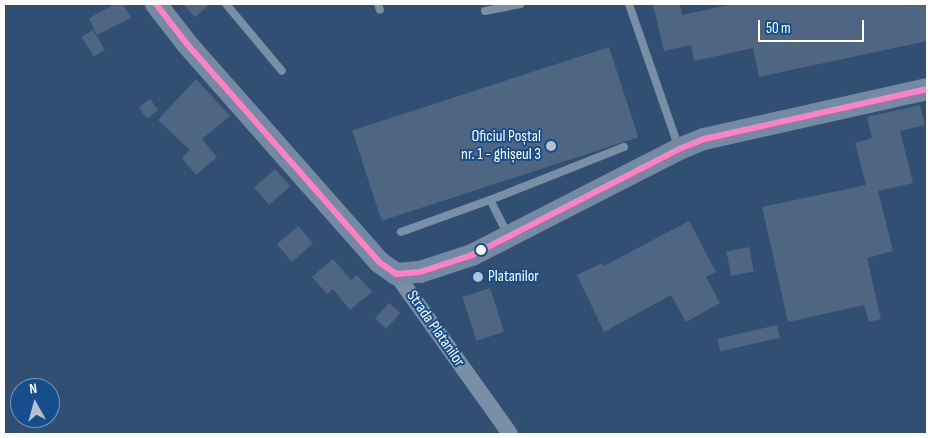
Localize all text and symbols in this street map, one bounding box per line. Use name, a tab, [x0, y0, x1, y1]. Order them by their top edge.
scale bar	[761, 10, 867, 42]
text: 50 m	[766, 19, 791, 38]
place label: Oficiul Poștal nr. 1 - ghișeul 3	[461, 127, 541, 165]
marker: Oficiul Poștal nr. 1 - ghișeul 3	[545, 140, 557, 152]
unlabelled marker	[476, 245, 486, 255]
place label: Platanilor	[488, 267, 539, 287]
marker: Platanilor	[472, 271, 484, 283]
street label: Strada Platanilor	[402, 287, 468, 371]
north arrow	[10, 378, 60, 428]
text: N	[28, 380, 38, 398]

